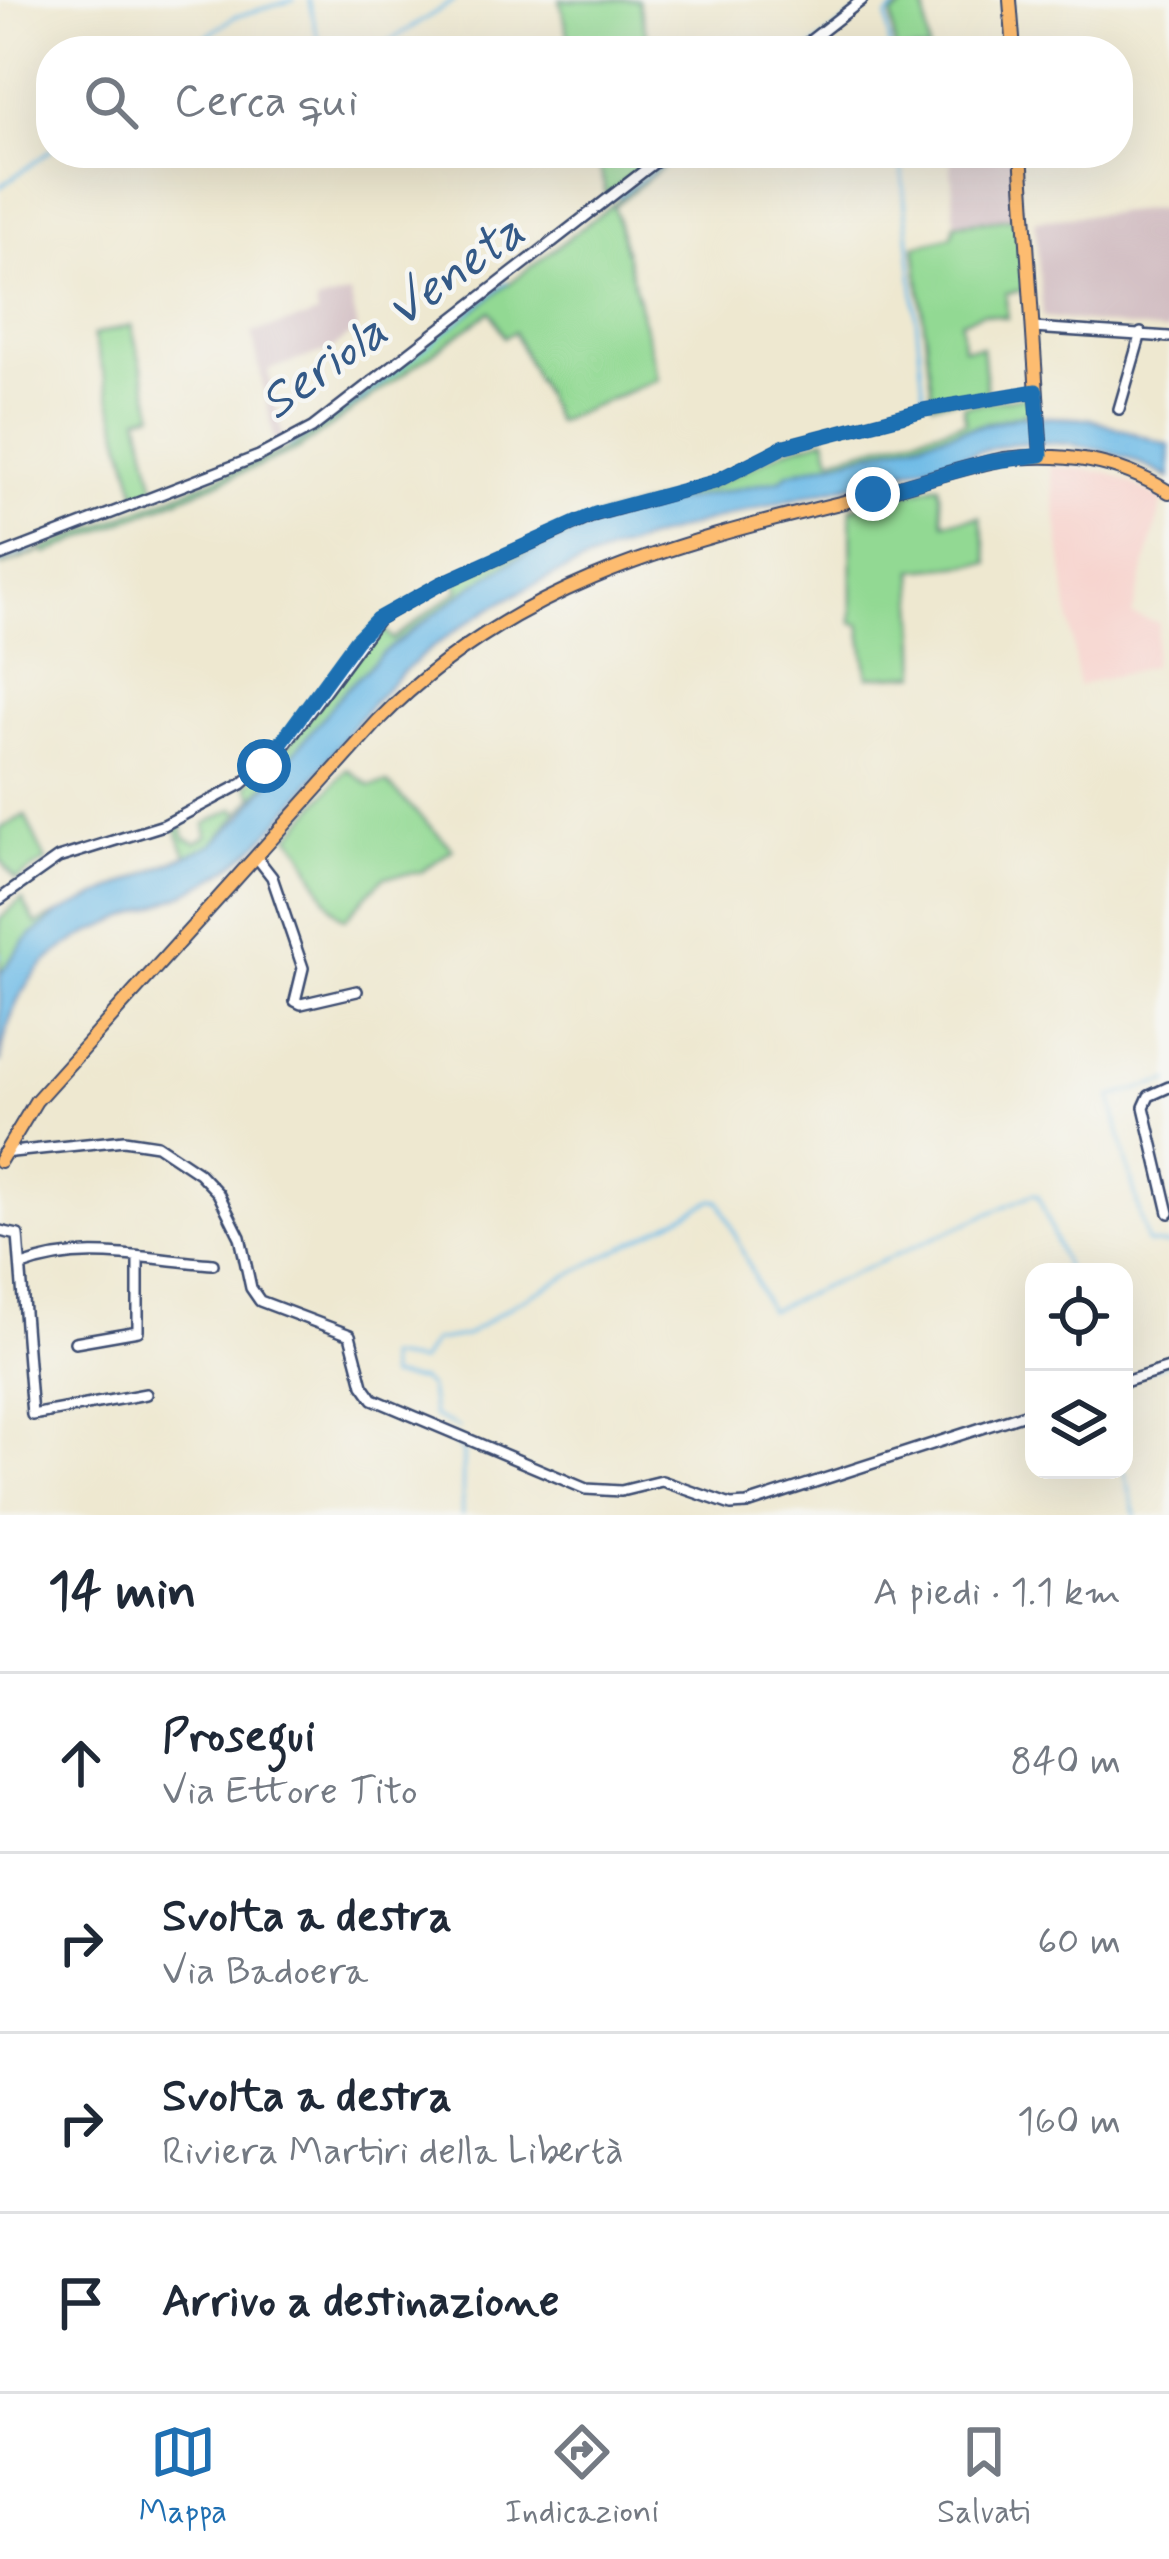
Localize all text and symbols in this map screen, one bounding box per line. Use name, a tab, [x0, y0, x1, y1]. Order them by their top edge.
search box	[36, 36, 1133, 168]
icon: search	[78, 69, 144, 135]
text: Cerca qui	[174, 73, 358, 132]
water label: Seriola Veneta	[247, 200, 539, 436]
route end	[846, 467, 900, 521]
route start	[237, 739, 291, 793]
map controls	[1025, 1263, 1133, 1479]
button: locate	[1025, 1263, 1133, 1371]
button: layers	[1025, 1371, 1133, 1479]
text: 14 min	[48, 1560, 196, 1626]
text: A piedi · 1.1 km	[873, 1568, 1121, 1619]
text: Prosegui	[162, 1708, 315, 1767]
icon: ahead	[48, 1730, 114, 1796]
text: 840 m	[1010, 1737, 1121, 1788]
text: Via Ettore Tito	[162, 1767, 418, 1818]
text: Svolta a destra	[162, 1888, 452, 1947]
icon: right	[48, 1910, 114, 1976]
text: 60 m	[1037, 1917, 1121, 1968]
text: Via Badoera	[162, 1947, 368, 1998]
text: Svolta a destra	[162, 2068, 452, 2127]
icon: right	[48, 2090, 114, 2156]
text: 160 m	[1017, 2097, 1121, 2148]
text: Riviera Martiri della Libertà	[162, 2127, 624, 2178]
icon: arrive	[48, 2270, 114, 2336]
text: Arrivo a destinazione	[162, 2273, 560, 2332]
tab: Mappa	[139, 2419, 227, 2535]
tab: Indicazioni	[505, 2419, 659, 2535]
tab: Salvati	[937, 2419, 1030, 2535]

